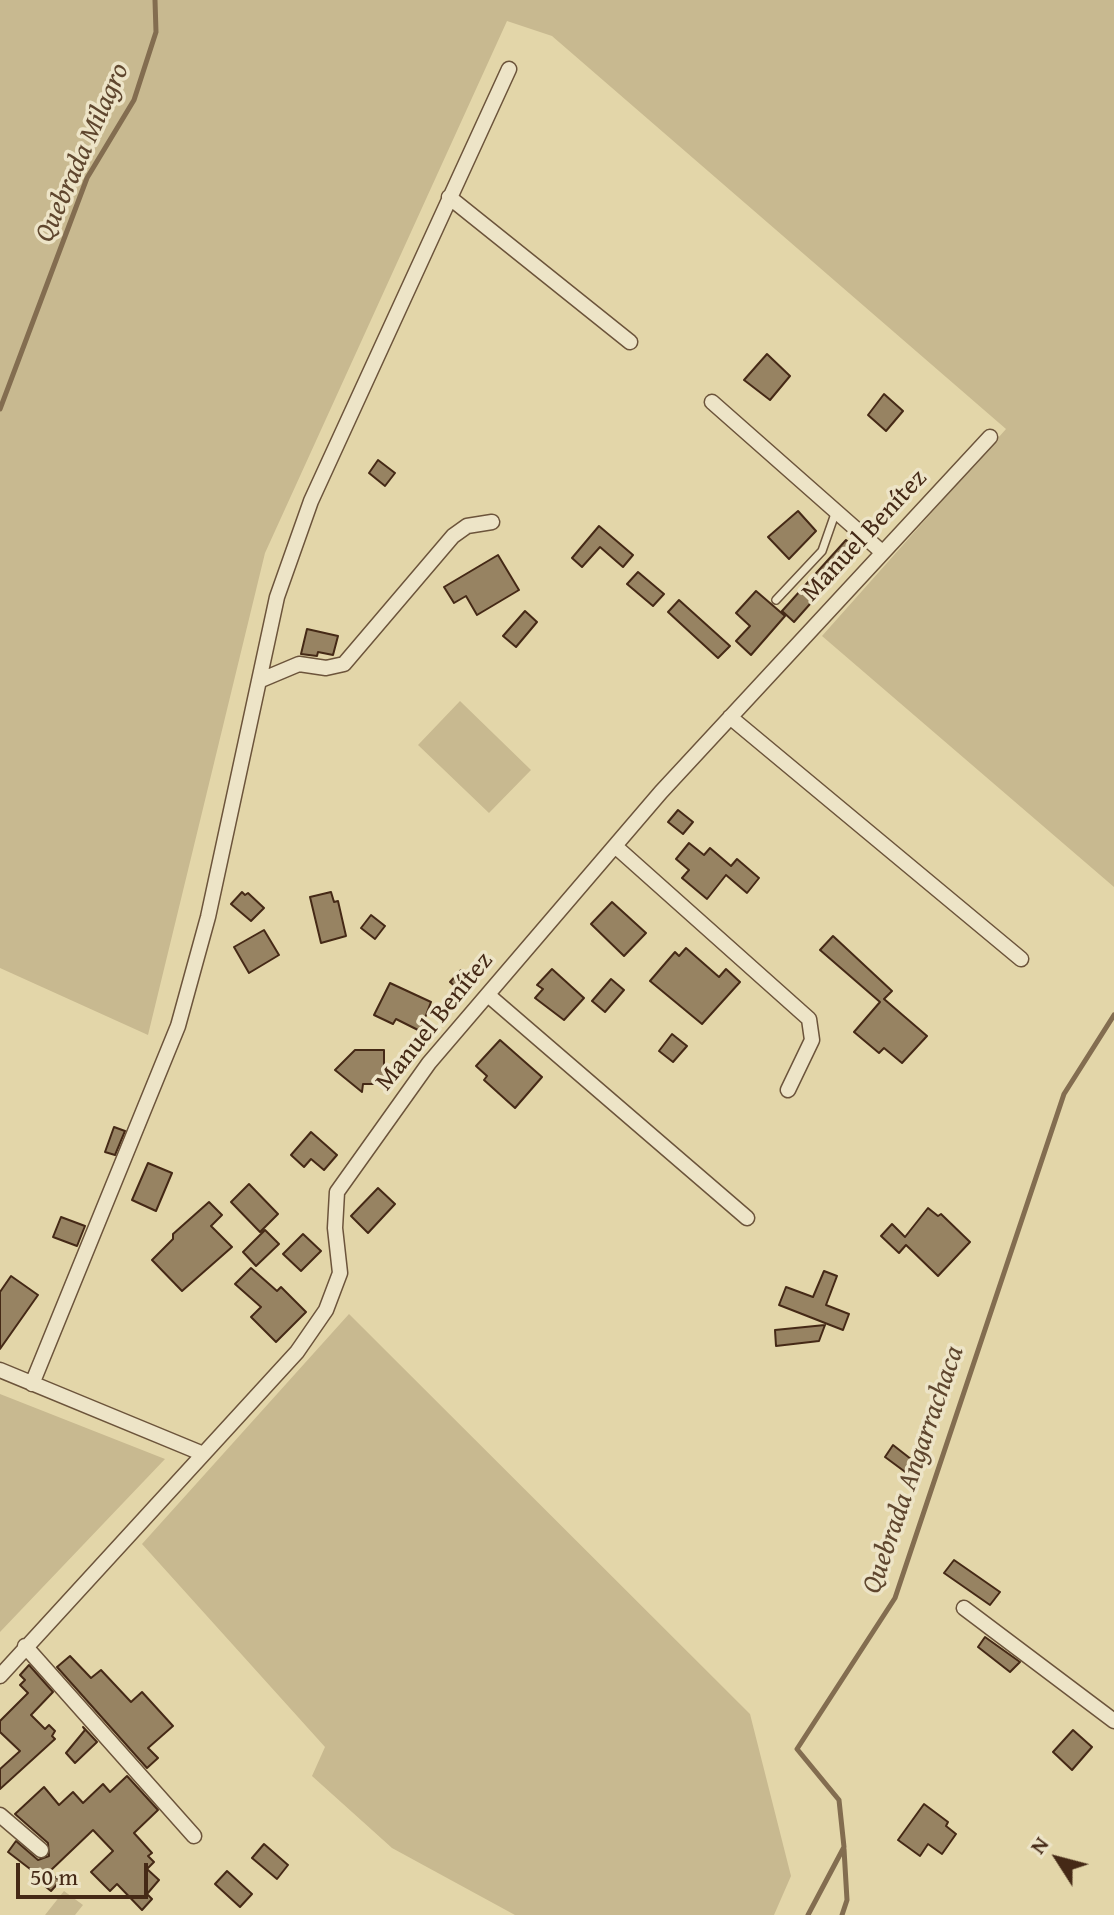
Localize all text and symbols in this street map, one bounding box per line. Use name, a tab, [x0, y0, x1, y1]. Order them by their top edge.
water label: Quebrada Milagro	[29, 58, 137, 248]
street label: Manuel Benítez	[796, 464, 934, 608]
street label: Manuel Benítez	[370, 946, 500, 1098]
water label: Quebrada Angarrachaca	[856, 1342, 972, 1598]
north arrow	[1018, 1819, 1098, 1899]
text: N	[1021, 1830, 1056, 1860]
scale bar	[20, 1847, 152, 1897]
text: 50 m	[30, 1859, 78, 1894]

